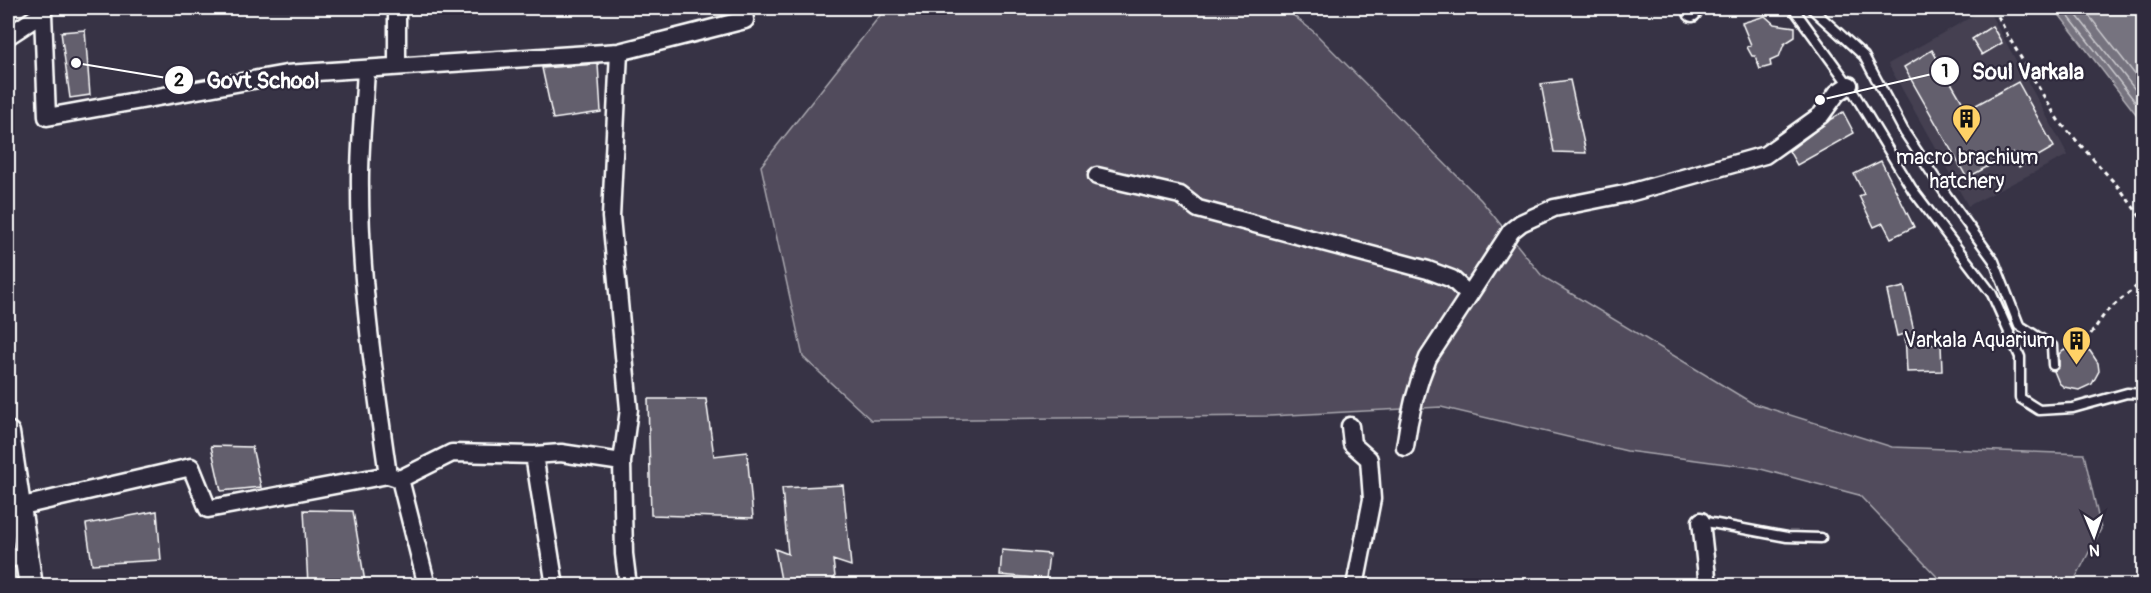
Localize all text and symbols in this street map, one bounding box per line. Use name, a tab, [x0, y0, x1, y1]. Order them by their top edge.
callout: Soul Varkala	[1930, 51, 2096, 91]
text: Soul Varkala	[1972, 58, 2084, 86]
callout: Govt School	[164, 60, 332, 100]
text: 1	[1941, 60, 1949, 83]
text: Govt School	[206, 67, 320, 95]
text: 2	[174, 69, 184, 92]
building icon: macro brachium hatchery	[1951, 102, 1983, 144]
place label: macro brachium hatchery	[1896, 144, 2038, 195]
building icon: Varkala Aquarium	[2060, 324, 2092, 366]
place label: Varkala Aquarium	[1904, 327, 2055, 354]
north arrow	[2064, 506, 2124, 566]
text: N	[2089, 540, 2100, 560]

